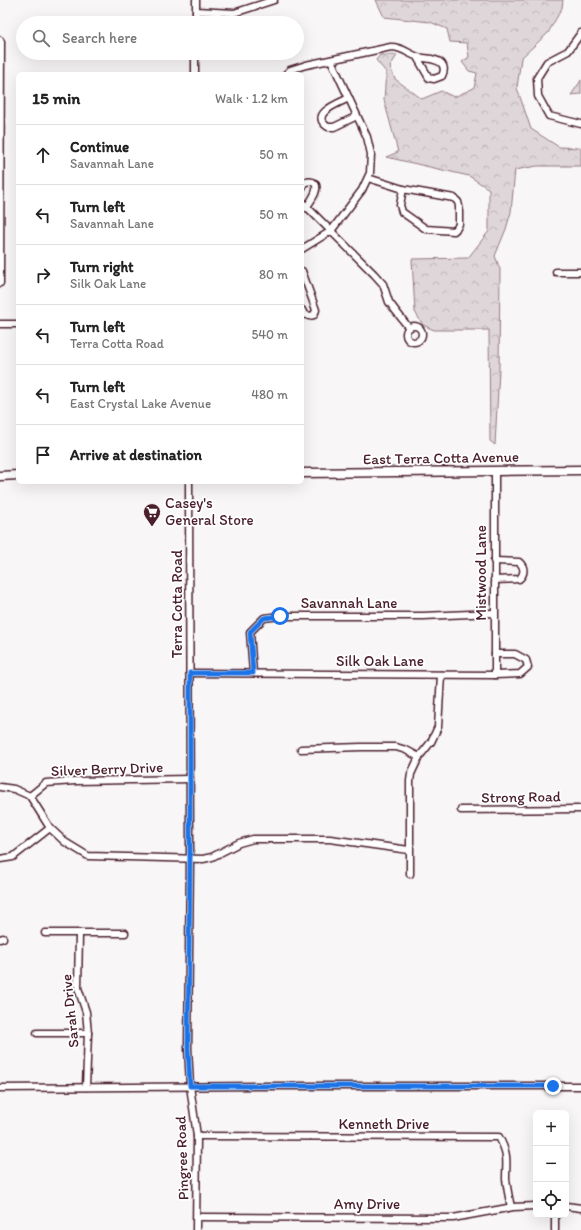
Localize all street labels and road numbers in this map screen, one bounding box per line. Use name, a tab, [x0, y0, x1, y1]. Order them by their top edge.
street label: East Terra Cotta Avenue	[363, 448, 519, 468]
street label: Mistwood Lane	[472, 525, 490, 621]
street label: Terra Cotta Road	[168, 549, 186, 658]
street label: Savannah Lane	[301, 594, 397, 612]
street label: Silk Oak Lane	[336, 652, 424, 670]
street label: Silver Berry Drive	[51, 758, 163, 780]
street label: Strong Road	[481, 787, 561, 807]
street label: Sarah Drive	[57, 973, 83, 1049]
street label: Pingree Road	[172, 1115, 192, 1201]
street label: Kenneth Drive	[339, 1115, 429, 1133]
street label: Amy Drive	[334, 1195, 400, 1213]

